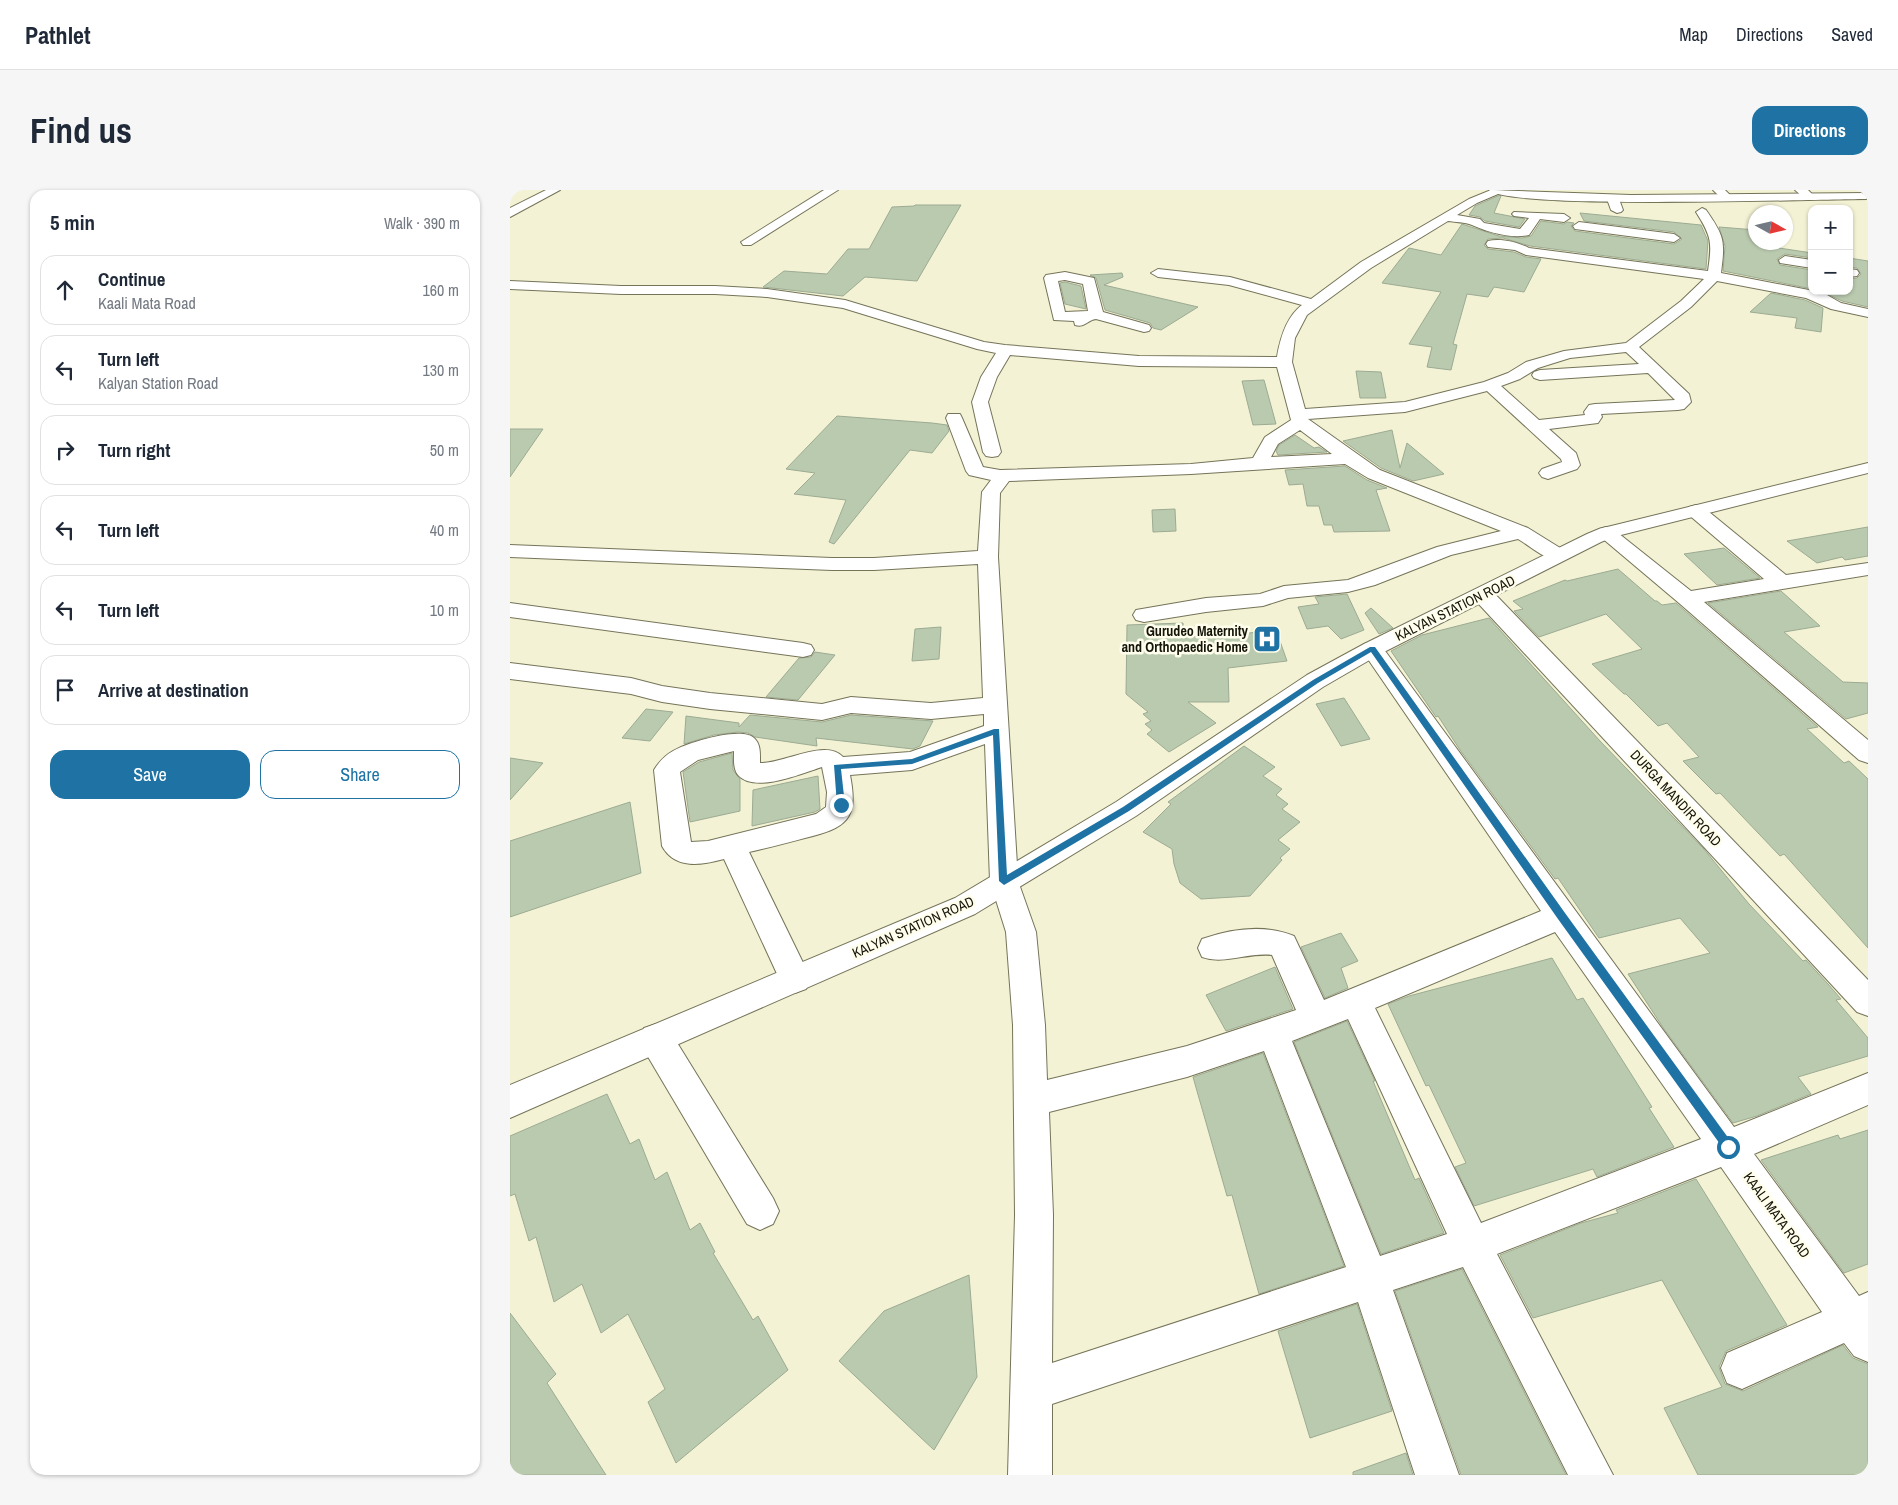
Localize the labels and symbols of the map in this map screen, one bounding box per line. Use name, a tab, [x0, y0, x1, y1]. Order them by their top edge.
north arrow	[1748, 205, 1793, 250]
street label: KALYAN STATION ROAD	[1392, 571, 1518, 645]
place label: Gurudeo Maternity and Orthopaedic Home	[1122, 622, 1249, 656]
hospital icon: Gurudeo Maternity and Orthopaedic Home	[1252, 624, 1282, 654]
street label: DURGA MANDIR ROAD	[1627, 746, 1725, 850]
route end	[830, 794, 853, 817]
street label: KALYAN STATION ROAD	[849, 892, 977, 962]
route start	[1717, 1136, 1740, 1159]
street label: KAALI MATA ROAD	[1740, 1169, 1814, 1261]

